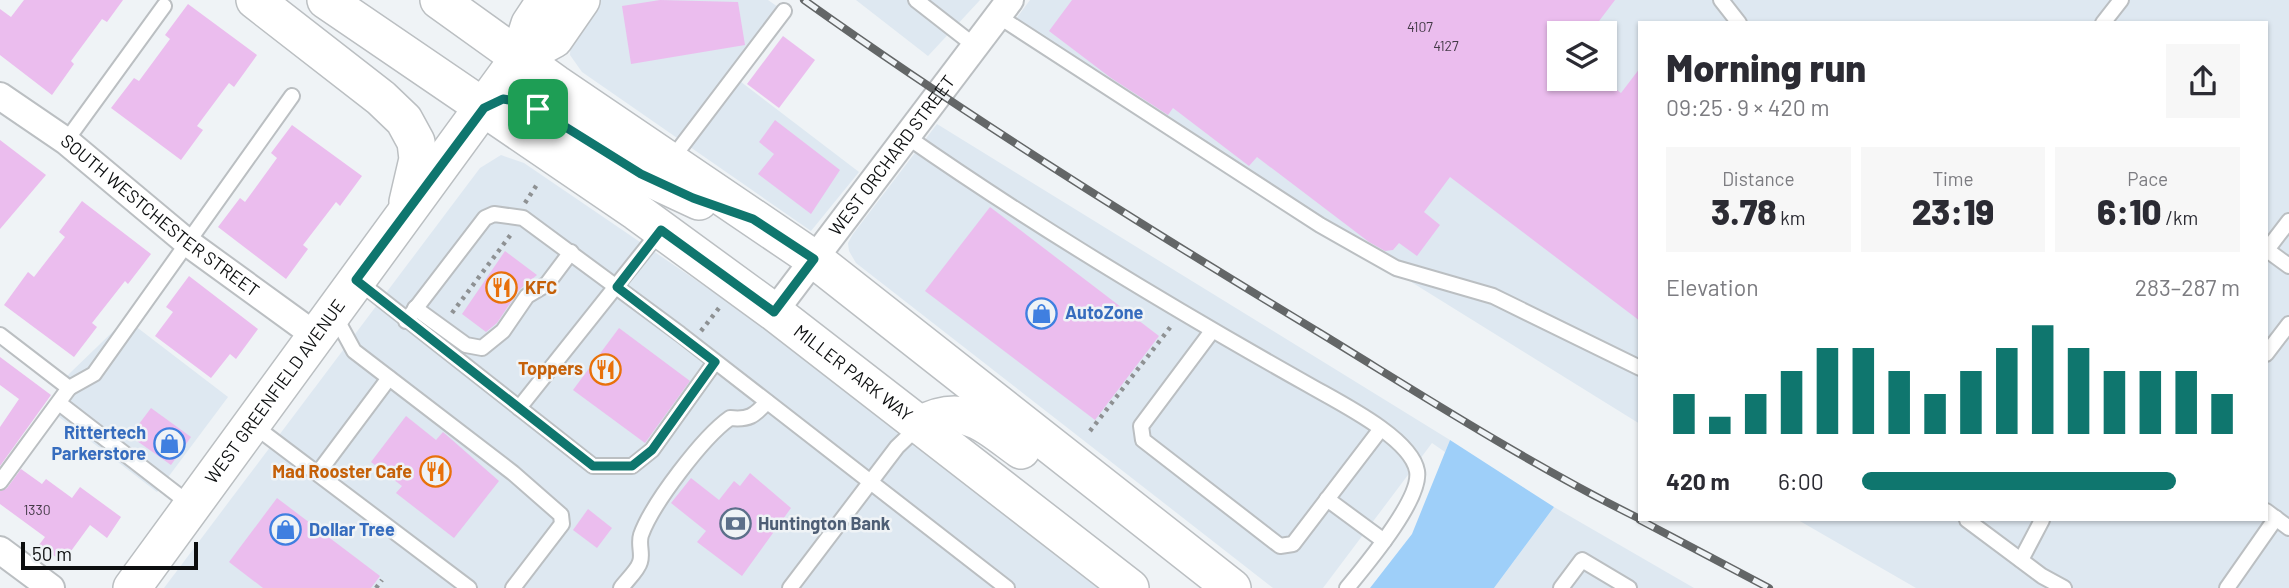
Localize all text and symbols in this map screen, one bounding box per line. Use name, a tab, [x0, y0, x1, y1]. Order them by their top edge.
house number: 4107	[1407, 18, 1433, 35]
map controls	[1547, 21, 1617, 91]
button: layers	[1547, 21, 1617, 91]
house number: 4127	[1433, 37, 1459, 54]
text: Morning run	[1666, 44, 1866, 90]
button: share	[2166, 44, 2240, 118]
street label: WEST ORCHARD STREET	[824, 70, 959, 240]
pin	[508, 79, 568, 139]
icon: arrive	[519, 90, 557, 128]
text: 09:25 · 9 × 420 m	[1666, 93, 1829, 121]
street label: SOUTH WESTCHESTER STREET	[57, 129, 264, 301]
text: Distance	[1722, 167, 1795, 190]
text: Time	[1932, 167, 1974, 190]
text: Pace	[2127, 167, 2168, 190]
text: 3.78	[1711, 190, 1777, 232]
text: 23:19	[1912, 190, 1994, 232]
text: 6:10	[2097, 190, 2162, 232]
text: km	[1777, 206, 1806, 229]
text: /km	[2162, 206, 2198, 229]
restaurant icon: KFC	[485, 271, 519, 305]
text: Elevation	[1666, 273, 1759, 301]
text: 283–287 m	[2135, 273, 2240, 301]
place label: KFC	[525, 276, 557, 298]
street label: WEST GREENFIELD AVENUE	[200, 295, 349, 488]
shop icon: AutoZone	[1025, 296, 1059, 330]
place label: AutoZone	[1065, 301, 1143, 323]
street label: MILLER PARK WAY	[790, 320, 917, 425]
restaurant icon: Toppers	[589, 352, 623, 386]
place label: Toppers	[518, 357, 583, 379]
place label: Rittertech Parkerstore	[51, 421, 146, 464]
shop icon: Rittertech Parkerstore	[152, 426, 186, 460]
restaurant icon: Mad Rooster Cafe	[418, 455, 452, 489]
place label: Mad Rooster Cafe	[272, 460, 412, 482]
text: 420 m	[1666, 467, 1730, 495]
text: 6:00	[1778, 467, 1824, 495]
house number: 1330	[23, 501, 51, 518]
bank icon: Huntington Bank	[718, 507, 752, 541]
place label: Huntington Bank	[758, 512, 891, 534]
shop icon: Dollar Tree	[269, 513, 303, 547]
place label: Dollar Tree	[309, 518, 395, 540]
scale bar	[21, 539, 198, 571]
text: 50 m	[32, 542, 72, 565]

